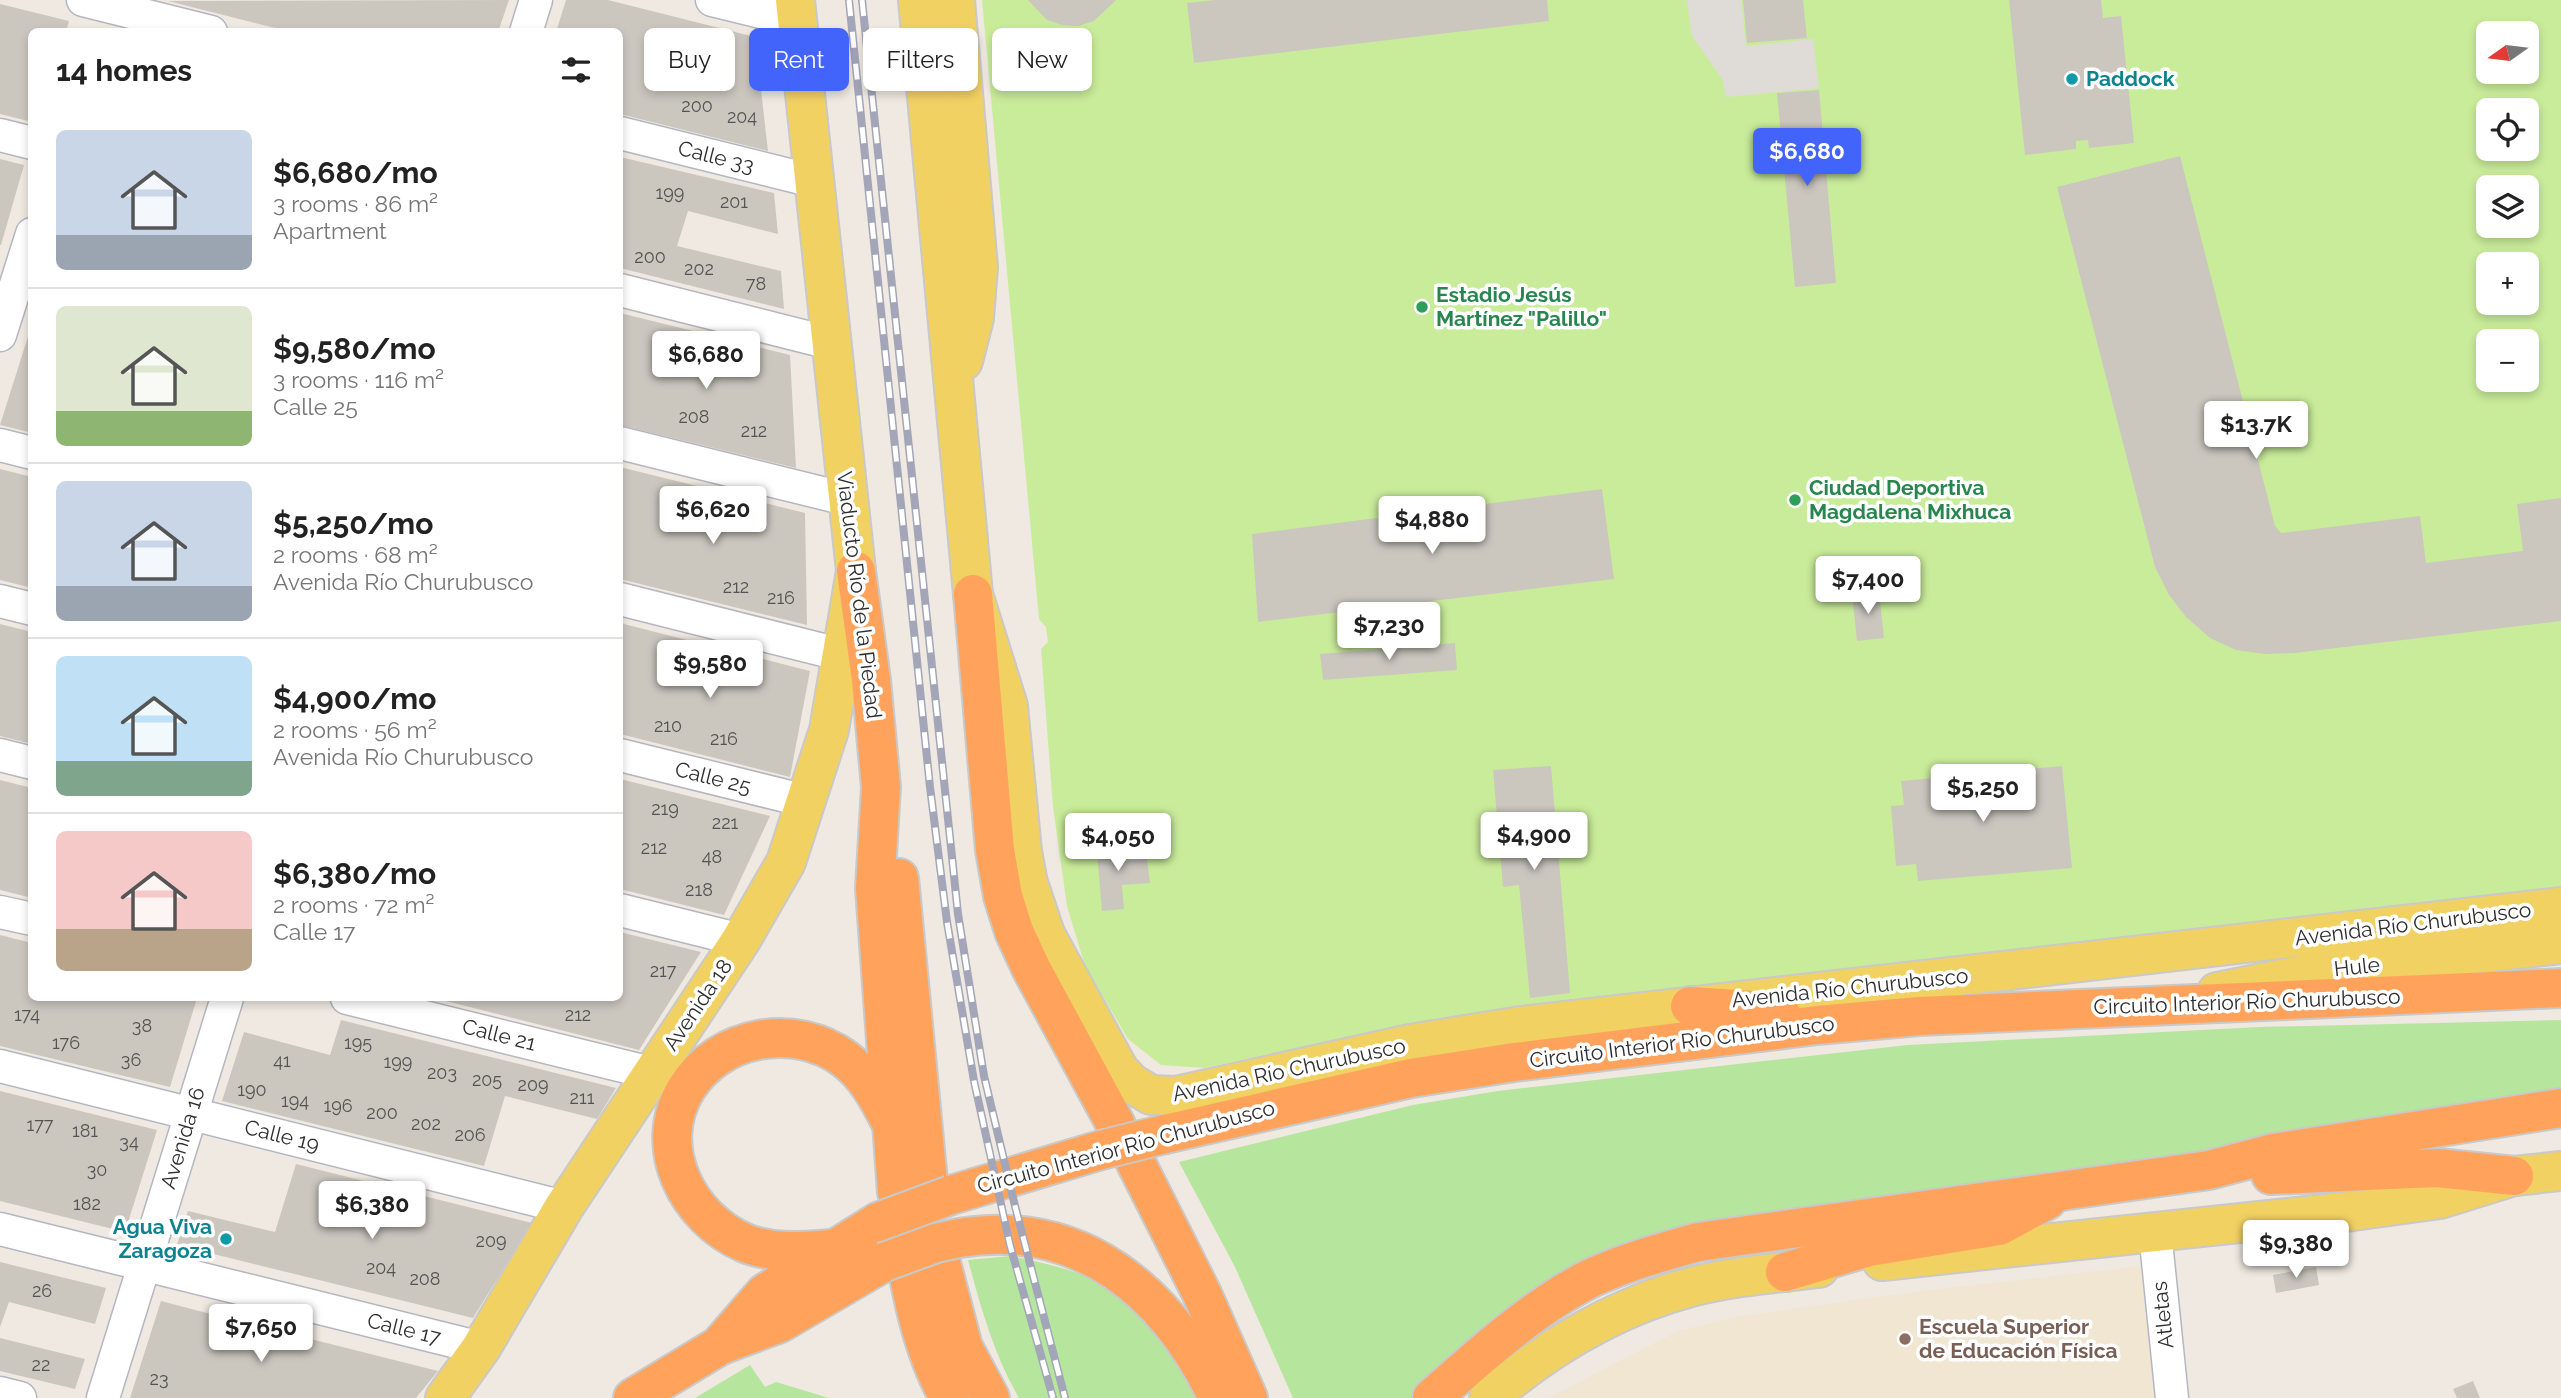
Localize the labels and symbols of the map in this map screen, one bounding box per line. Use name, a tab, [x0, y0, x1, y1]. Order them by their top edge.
north arrow	[2476, 21, 2539, 84]
place label: Paddock	[2086, 66, 2175, 91]
marker: Paddock	[2064, 71, 2080, 87]
house number: 200	[681, 95, 713, 116]
house number: 204	[727, 106, 757, 127]
pin: $6,680	[1750, 128, 1864, 188]
street label: Calle 33	[676, 135, 757, 178]
house number: 199	[656, 182, 684, 203]
house number: 201	[720, 191, 748, 212]
house number: 200	[634, 246, 666, 267]
house number: 202	[684, 258, 714, 279]
house number: 78	[746, 273, 766, 294]
place label: Estadio Jesús Martínez "Palillo"	[1436, 282, 1607, 331]
marker: Estadio Jesús Martínez "Palillo"	[1414, 299, 1430, 315]
pin: $6,680	[649, 332, 763, 391]
pin: $13.7K	[2199, 402, 2313, 461]
house number: 208	[678, 406, 710, 427]
house number: 212	[741, 420, 767, 441]
street label: Viaducto Río de la Piedad	[832, 470, 887, 720]
place label: Ciudad Deportiva Magdalena Mixhuca	[1809, 475, 2011, 524]
pin: $6,620	[656, 486, 770, 546]
marker: Ciudad Deportiva Magdalena Mixhuca	[1787, 492, 1803, 508]
pin: $4,880	[1375, 496, 1489, 556]
pin: $7,400	[1811, 556, 1925, 616]
house number: 212	[723, 576, 749, 597]
house number: 216	[767, 587, 795, 608]
pin: $7,230	[1332, 602, 1446, 662]
pin: $9,580	[653, 640, 767, 700]
house number: 210	[654, 715, 682, 736]
house number: 216	[710, 728, 738, 749]
street label: Calle 25	[673, 756, 754, 799]
pin: $5,250	[1926, 764, 2040, 824]
house number: 219	[651, 798, 679, 819]
house number: 221	[712, 812, 739, 833]
pin: $4,900	[1477, 812, 1591, 872]
pin: $4,050	[1061, 814, 1175, 873]
house number: 212	[641, 837, 667, 858]
house number: 48	[702, 846, 722, 867]
house number: 218	[685, 879, 713, 900]
street label: Avenida Río Churubusco	[2293, 897, 2532, 950]
street label: Hule	[2333, 952, 2381, 981]
street label: Avenida 18	[658, 954, 737, 1055]
house number: 217	[650, 960, 677, 981]
street label: Avenida Río Churubusco	[1730, 963, 1970, 1012]
street label: Circuito Interior Río Churubusco	[2093, 984, 2401, 1019]
house number: 174	[14, 1004, 40, 1025]
house number: 212	[565, 1004, 591, 1025]
street label: Circuito Interior Río Churubusco	[1528, 1010, 1836, 1073]
street label: Calle 21	[460, 1013, 538, 1056]
house number: 38	[132, 1015, 152, 1036]
house number: 176	[52, 1032, 80, 1053]
house number: 195	[344, 1032, 372, 1053]
street label: Avenida Río Churubusco	[1170, 1033, 1408, 1106]
house number: 36	[121, 1049, 141, 1070]
house number: 41	[273, 1050, 291, 1071]
house number: 199	[384, 1051, 412, 1072]
house number: 203	[427, 1062, 457, 1083]
house number: 205	[472, 1069, 502, 1090]
house number: 209	[518, 1074, 548, 1095]
house number: 190	[237, 1079, 267, 1100]
street label: Avenida 16	[155, 1084, 210, 1192]
house number: 211	[570, 1087, 595, 1108]
house number: 194	[281, 1090, 309, 1111]
house number: 196	[323, 1095, 353, 1116]
street label: Circuito Interior Río Churubusco	[974, 1095, 1277, 1198]
house number: 200	[366, 1102, 398, 1123]
house number: 202	[411, 1113, 441, 1134]
house number: 177	[27, 1114, 54, 1135]
street label: Calle 19	[242, 1114, 322, 1157]
house number: 181	[72, 1120, 98, 1141]
house number: 206	[454, 1124, 486, 1145]
house number: 34	[119, 1131, 139, 1152]
house number: 30	[87, 1159, 107, 1180]
pin: $6,380	[315, 1182, 429, 1241]
house number: 182	[73, 1193, 101, 1214]
place label: Agua Viva Zaragoza	[113, 1214, 212, 1263]
pin: $9,380	[2239, 1220, 2353, 1280]
house number: 209	[476, 1230, 506, 1251]
marker: Agua Viva Zaragoza	[218, 1231, 234, 1247]
house number: 204	[366, 1257, 396, 1278]
house number: 208	[409, 1268, 441, 1289]
house number: 26	[32, 1280, 52, 1301]
street label: Atletas	[2147, 1280, 2178, 1350]
pin: $7,650	[204, 1304, 318, 1364]
street label: Calle 17	[365, 1307, 444, 1350]
place label: Escuela Superior de Educación Física	[1919, 1314, 2118, 1363]
marker: Escuela Superior de Educación Física	[1897, 1331, 1913, 1347]
house number: 22	[32, 1354, 50, 1375]
house number: 23	[150, 1368, 169, 1389]

